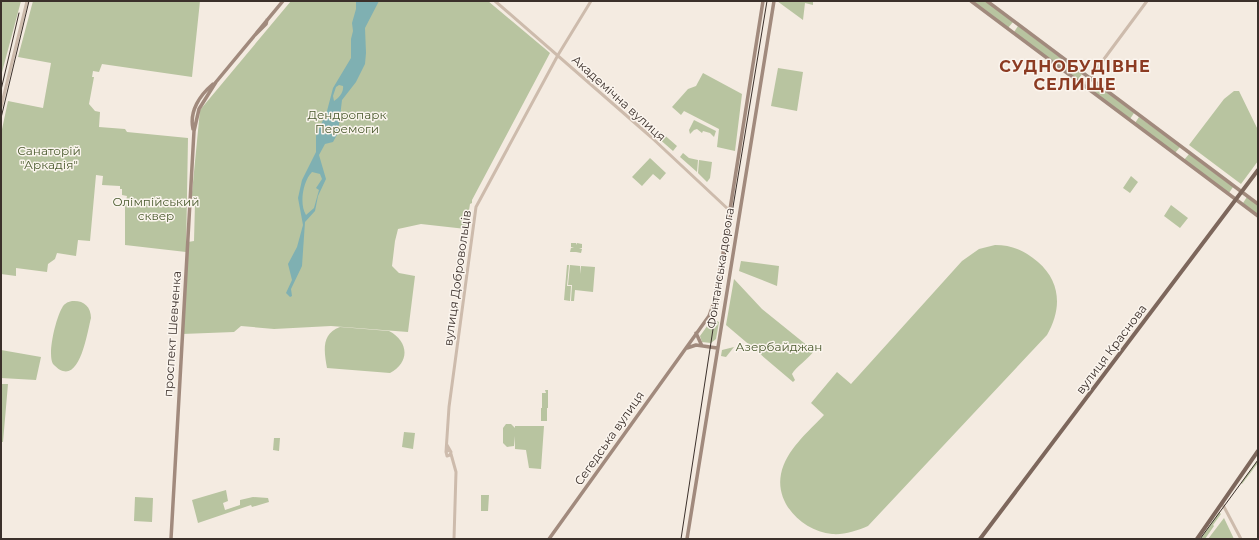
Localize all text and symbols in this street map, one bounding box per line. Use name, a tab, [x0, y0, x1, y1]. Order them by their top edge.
street label: Академічна вулиця	[569, 52, 669, 144]
district label: СУДНОБУДІВНЕ СЕЛИЩЕ	[999, 57, 1151, 94]
park label: Дендропарк Перемоги	[308, 107, 386, 136]
park label: Санаторій "Аркадія"	[17, 143, 81, 172]
park label: Олімпійський сквер	[113, 194, 199, 223]
street label: Фонтанська дорога	[703, 207, 737, 329]
street label: вулиця Добровольців	[440, 209, 474, 347]
street label: проспект Шевченка	[160, 270, 184, 398]
street label: вулиця Краснова	[1072, 301, 1150, 397]
park label: Азербайджан	[736, 339, 822, 354]
street label: Сегедська вулиця	[571, 388, 647, 488]

